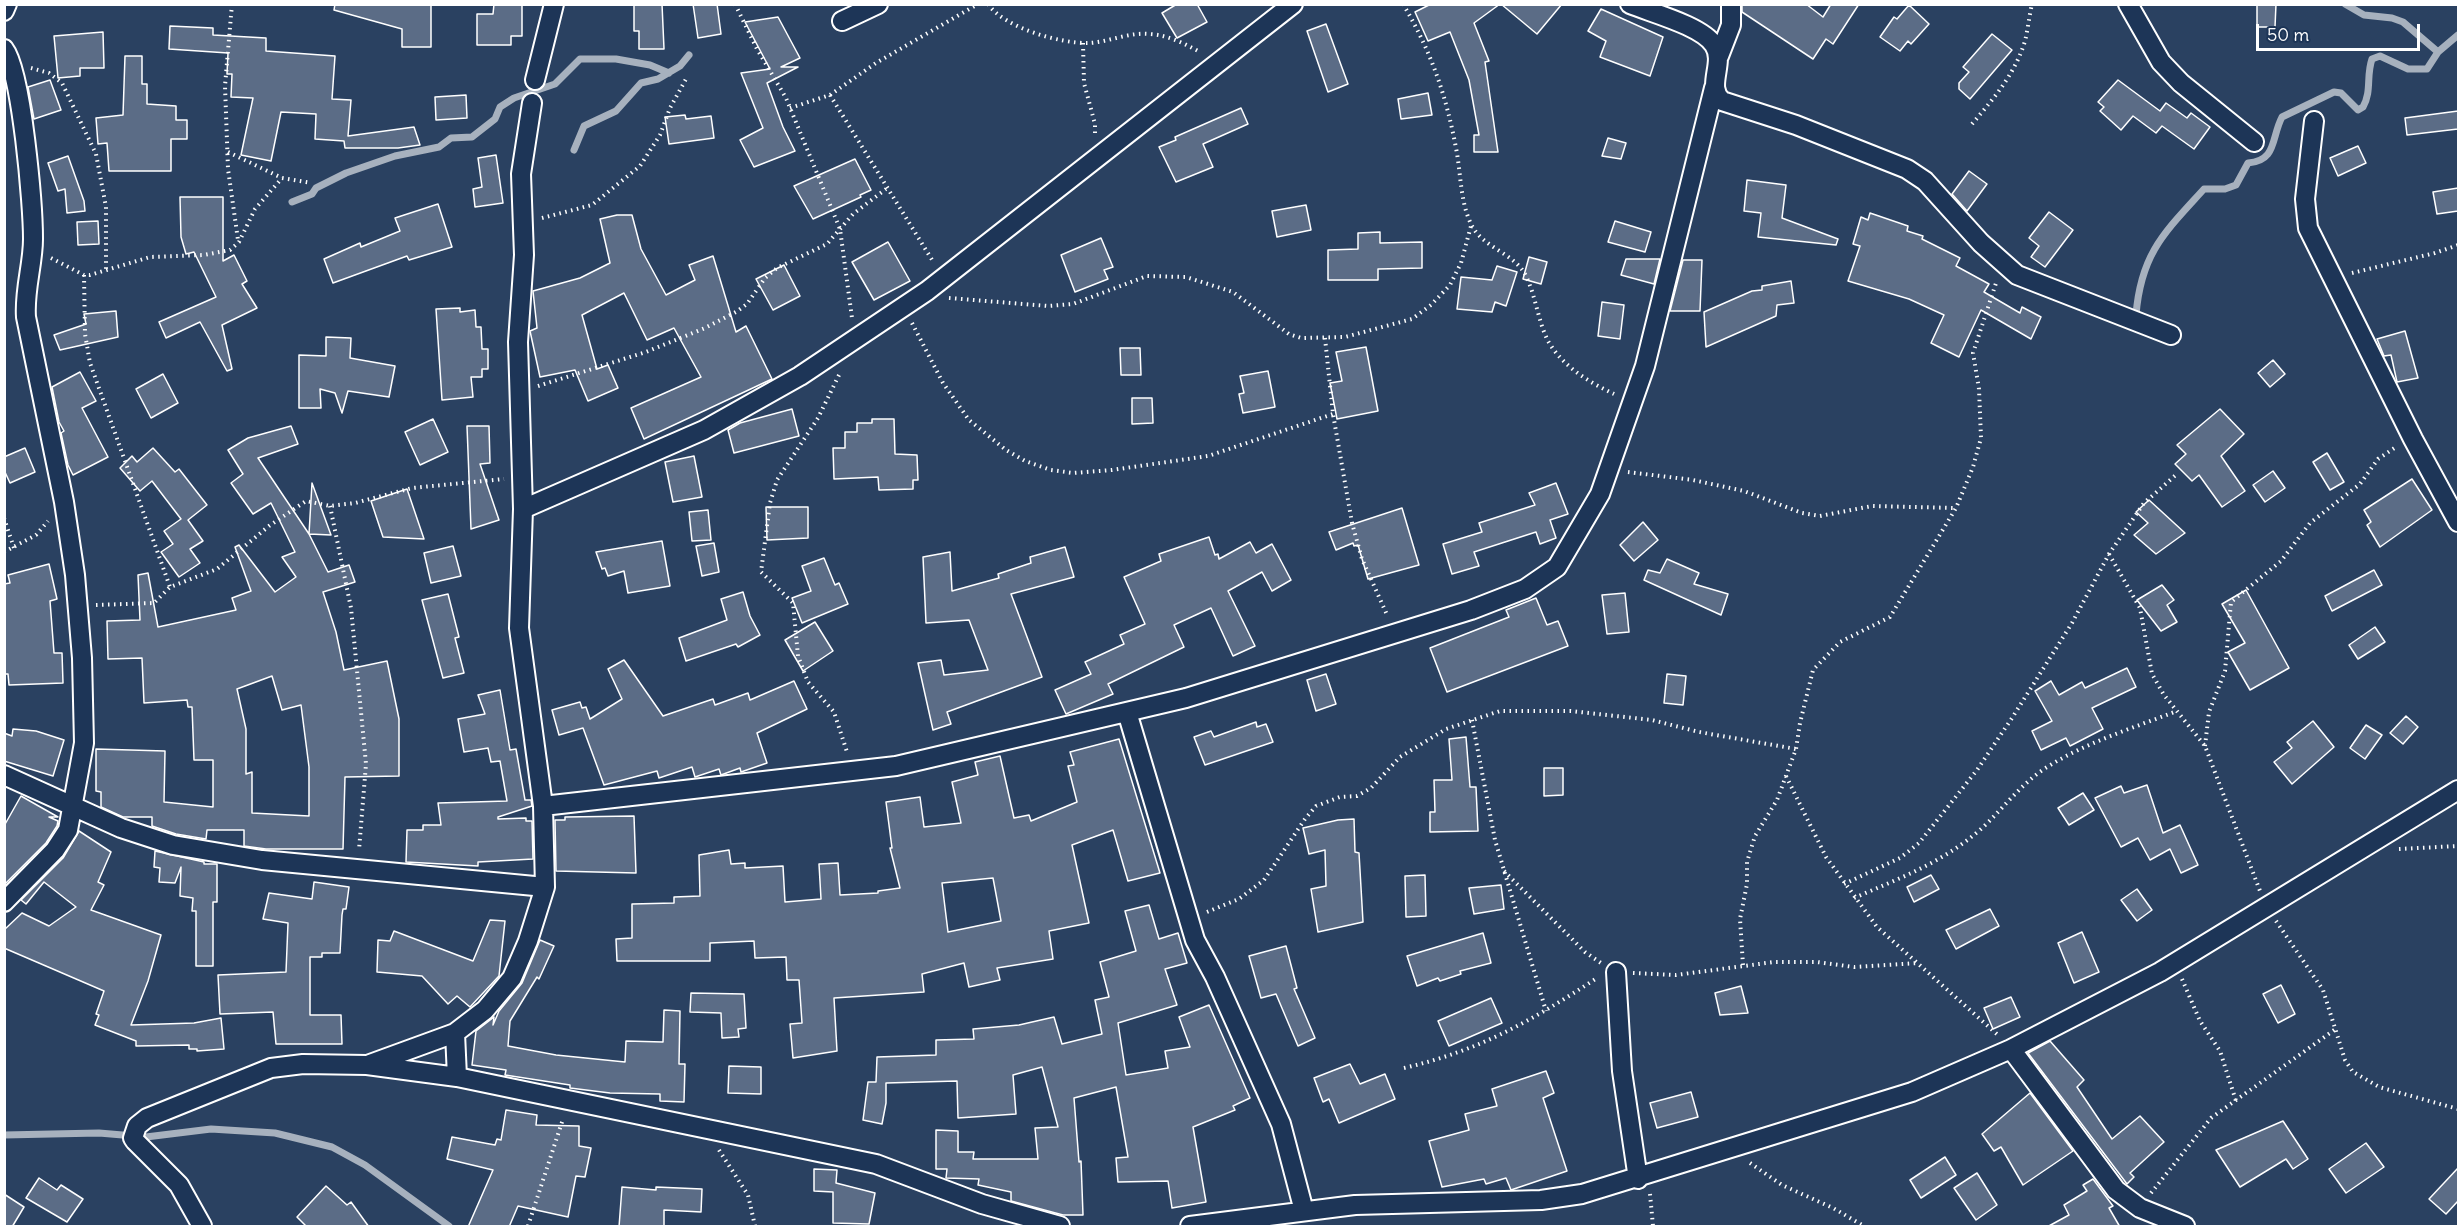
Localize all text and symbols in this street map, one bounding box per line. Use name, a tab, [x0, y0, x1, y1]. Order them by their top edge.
scale bar	[2259, 12, 2422, 50]
text: 50 m	[2267, 23, 2309, 46]

